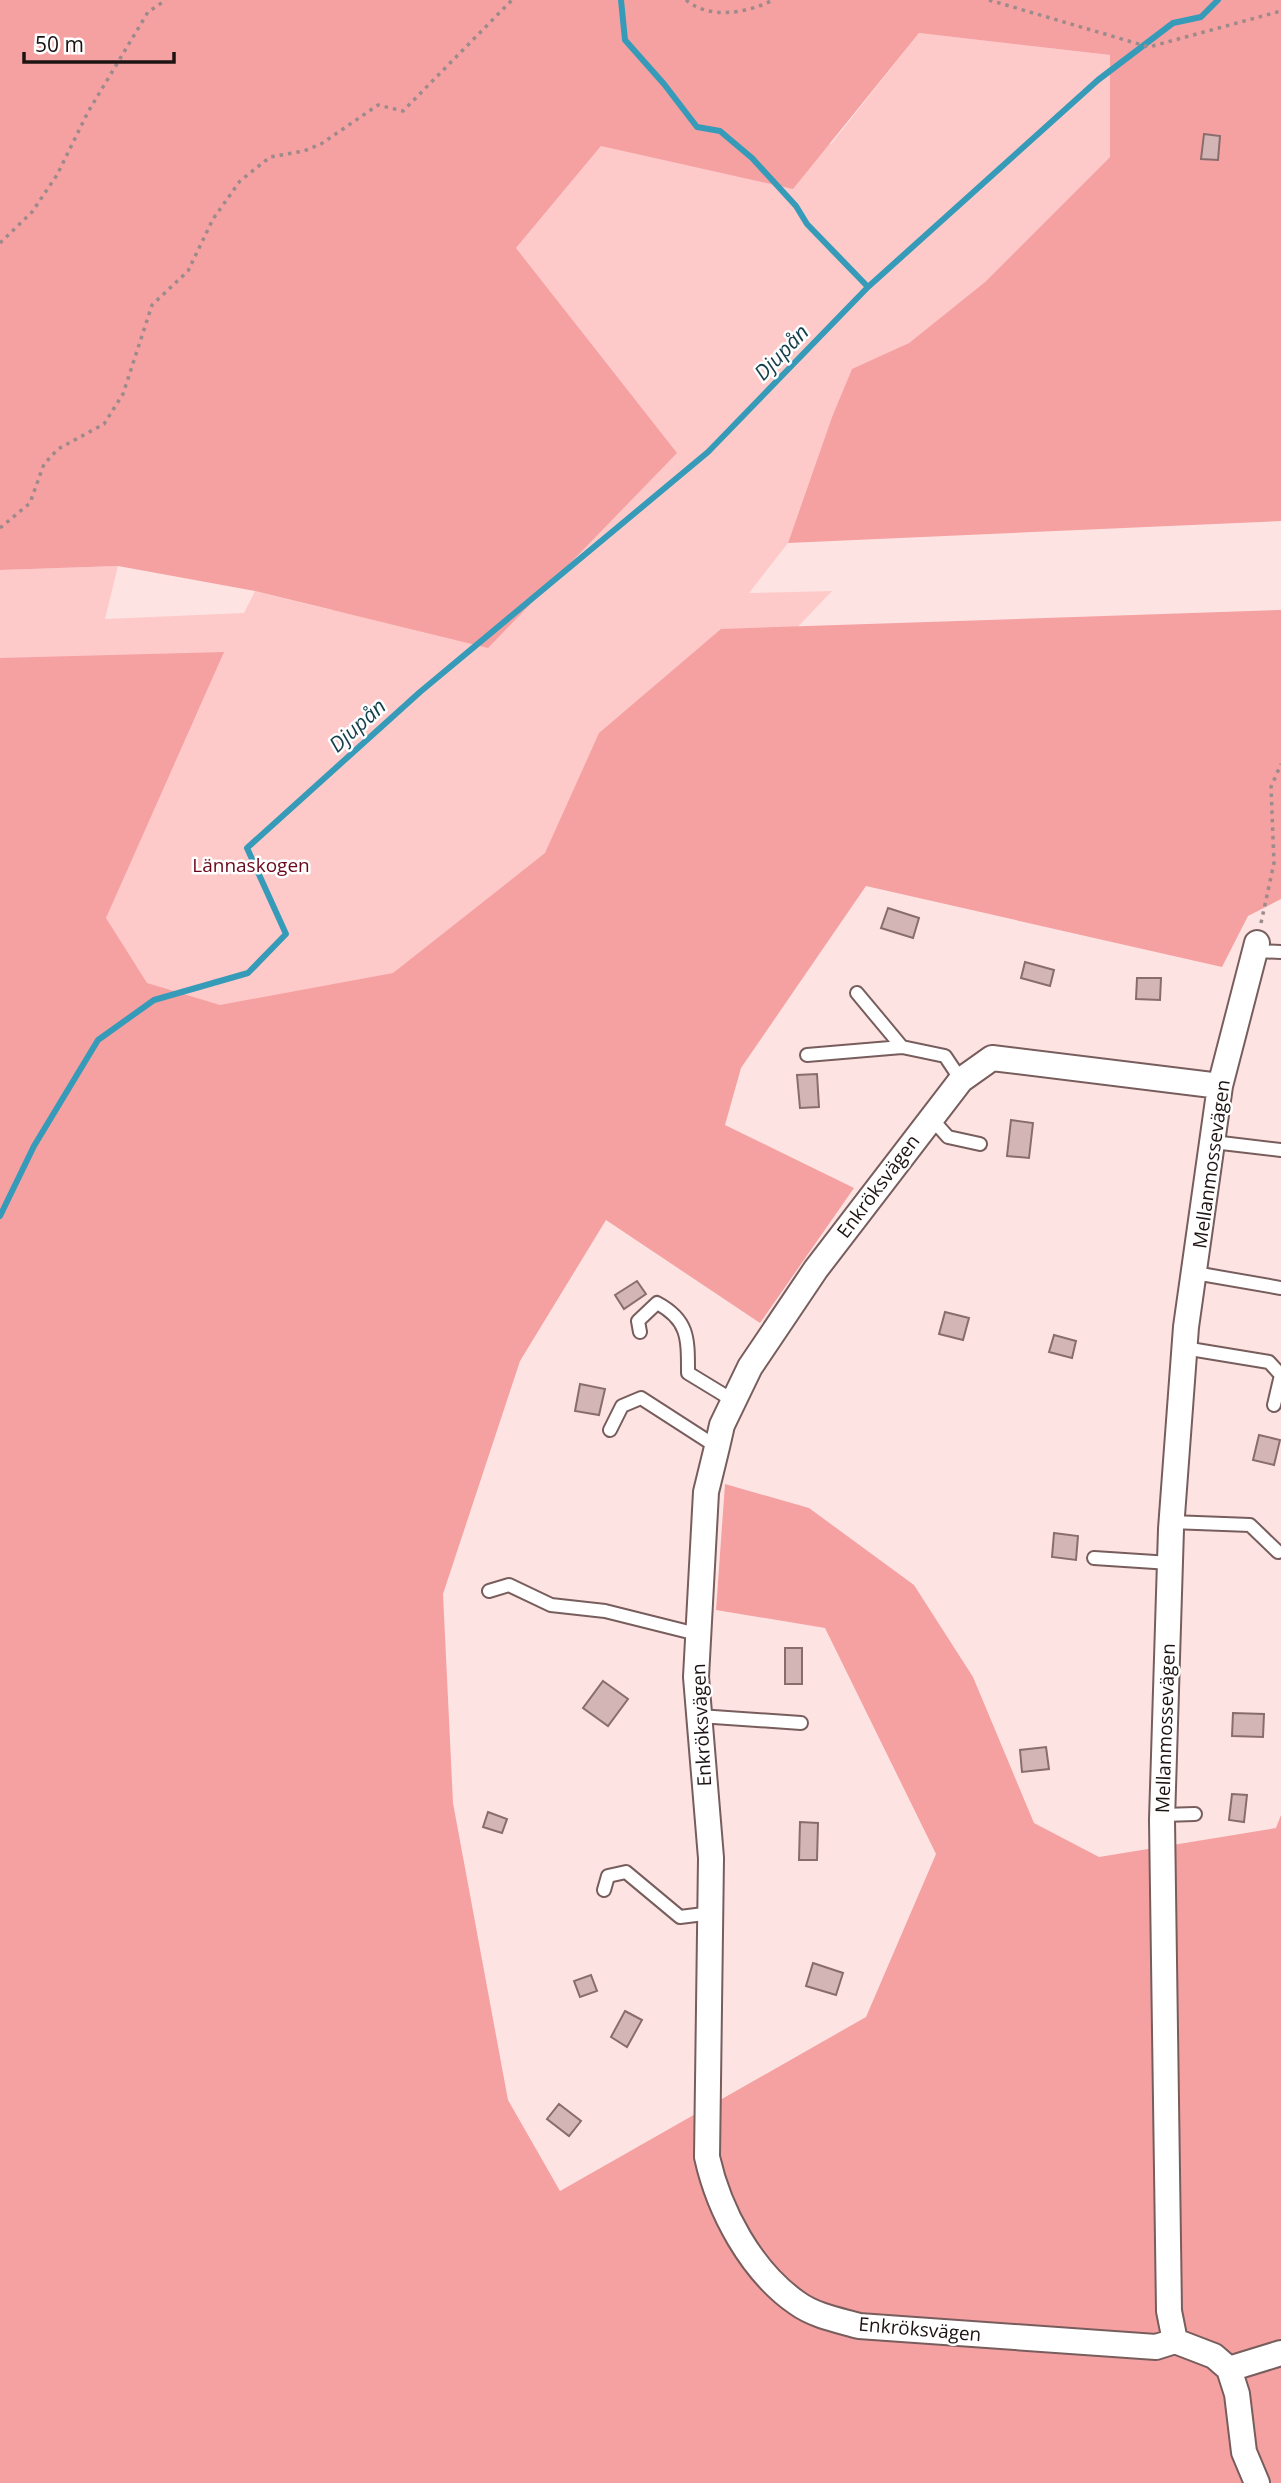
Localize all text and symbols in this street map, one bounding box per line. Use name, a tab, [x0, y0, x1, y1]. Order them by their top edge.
scale bar	[24, 21, 175, 65]
text: 50 m	[35, 30, 84, 58]
water label: Djupån	[747, 318, 815, 386]
water label: Djupån	[323, 692, 391, 758]
park label: Lännaskogen	[192, 852, 310, 878]
street label: Mellanmossevägen	[1186, 1078, 1236, 1250]
street label: Enkröksvägen	[831, 1129, 925, 1243]
street label: Mellanmossevägen	[1149, 1643, 1181, 1813]
street label: Enkröksvägen	[685, 1663, 717, 1787]
street label: Enkröksvägen	[858, 2311, 982, 2347]

